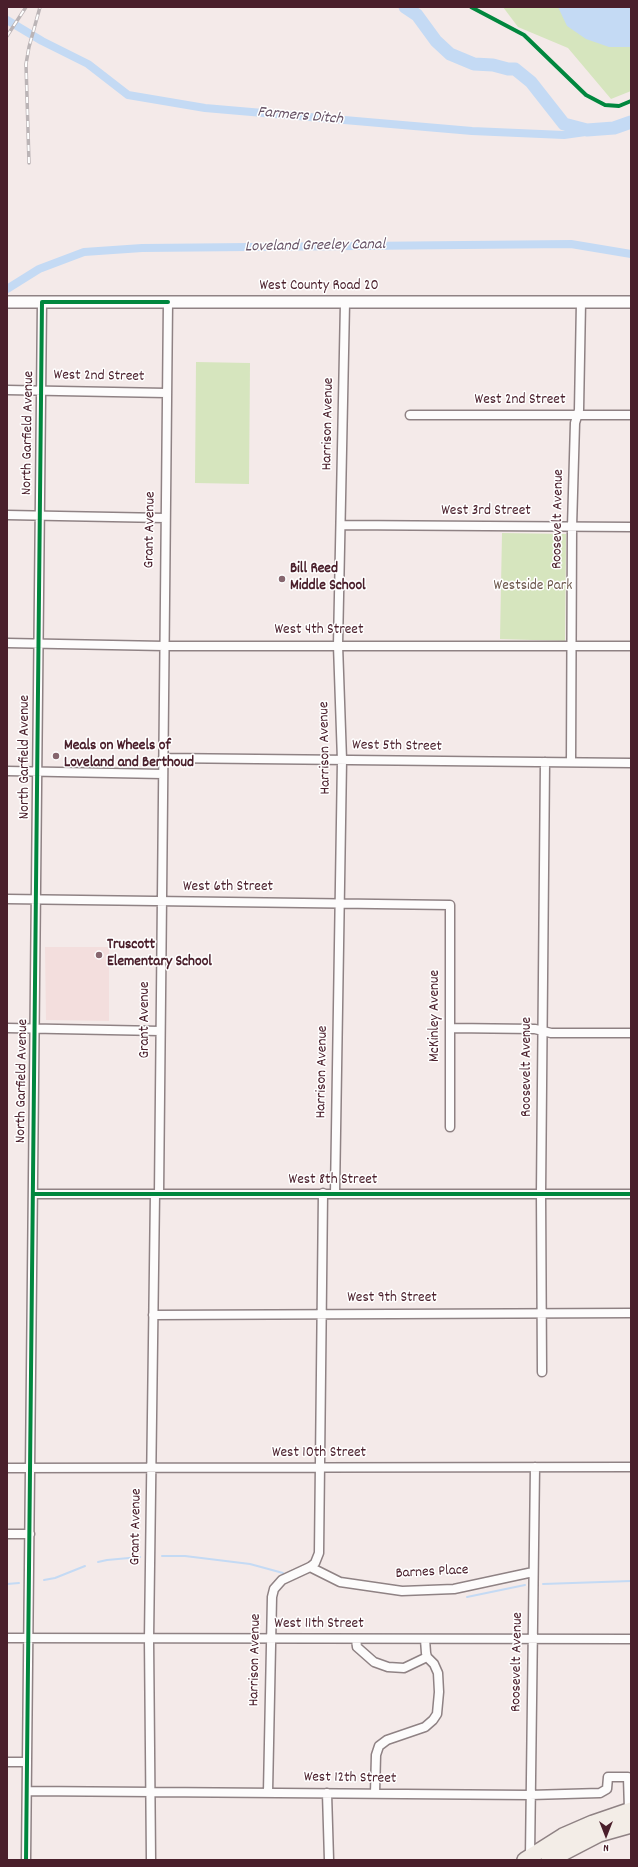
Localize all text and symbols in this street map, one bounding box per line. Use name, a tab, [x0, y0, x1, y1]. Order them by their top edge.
water label: Farmers Ditch	[256, 104, 344, 130]
water label: Loveland Greeley Canal	[245, 236, 385, 258]
street label: West County Road 20	[259, 278, 379, 296]
street label: West 2nd Street	[53, 367, 145, 387]
street label: North Garfield Avenue	[19, 371, 39, 495]
street label: Harrison Avenue	[319, 377, 339, 471]
street label: West 2nd Street	[475, 392, 565, 410]
street label: Roosevelt Avenue	[549, 469, 569, 569]
street label: Grant Avenue	[141, 491, 161, 569]
street label: West 3rd Street	[441, 503, 531, 521]
place label: Bill Reed Middle School	[290, 561, 366, 596]
marker: Bill Reed Middle School	[277, 574, 287, 584]
park label: Westside Park	[494, 578, 572, 596]
street label: West 4th Street	[274, 622, 364, 640]
street label: North Garfield Avenue	[17, 695, 35, 819]
street label: Harrison Avenue	[316, 701, 336, 795]
street label: West 5th Street	[352, 737, 442, 757]
place label: Meals on Wheels of Loveland and Berthoud	[64, 738, 194, 773]
marker: Meals on Wheels of Loveland and Berthoud	[51, 751, 61, 761]
street label: West 6th Street	[183, 879, 273, 897]
place label: Truscott Elementary School	[107, 937, 212, 972]
marker: Truscott Elementary School	[94, 950, 104, 960]
street label: McKinley Avenue	[427, 970, 445, 1062]
street label: Grant Avenue	[137, 981, 155, 1059]
street label: Roosevelt Avenue	[519, 1017, 537, 1117]
street label: North Garfield Avenue	[13, 1019, 33, 1143]
street label: Harrison Avenue	[313, 1025, 333, 1119]
street label: West 8th Street	[289, 1172, 377, 1190]
street label: West 9th Street	[347, 1290, 437, 1308]
street label: West 10th Street	[272, 1445, 366, 1463]
street label: Grant Avenue	[127, 1488, 147, 1566]
street label: Barnes Place	[395, 1562, 469, 1584]
street label: Roosevelt Avenue	[508, 1612, 528, 1712]
street label: Harrison Avenue	[246, 1613, 266, 1707]
street label: West 11th Street	[274, 1616, 364, 1634]
street label: West 12th Street	[304, 1769, 396, 1789]
north arrow	[586, 1815, 626, 1855]
text: N	[603, 1839, 609, 1855]

